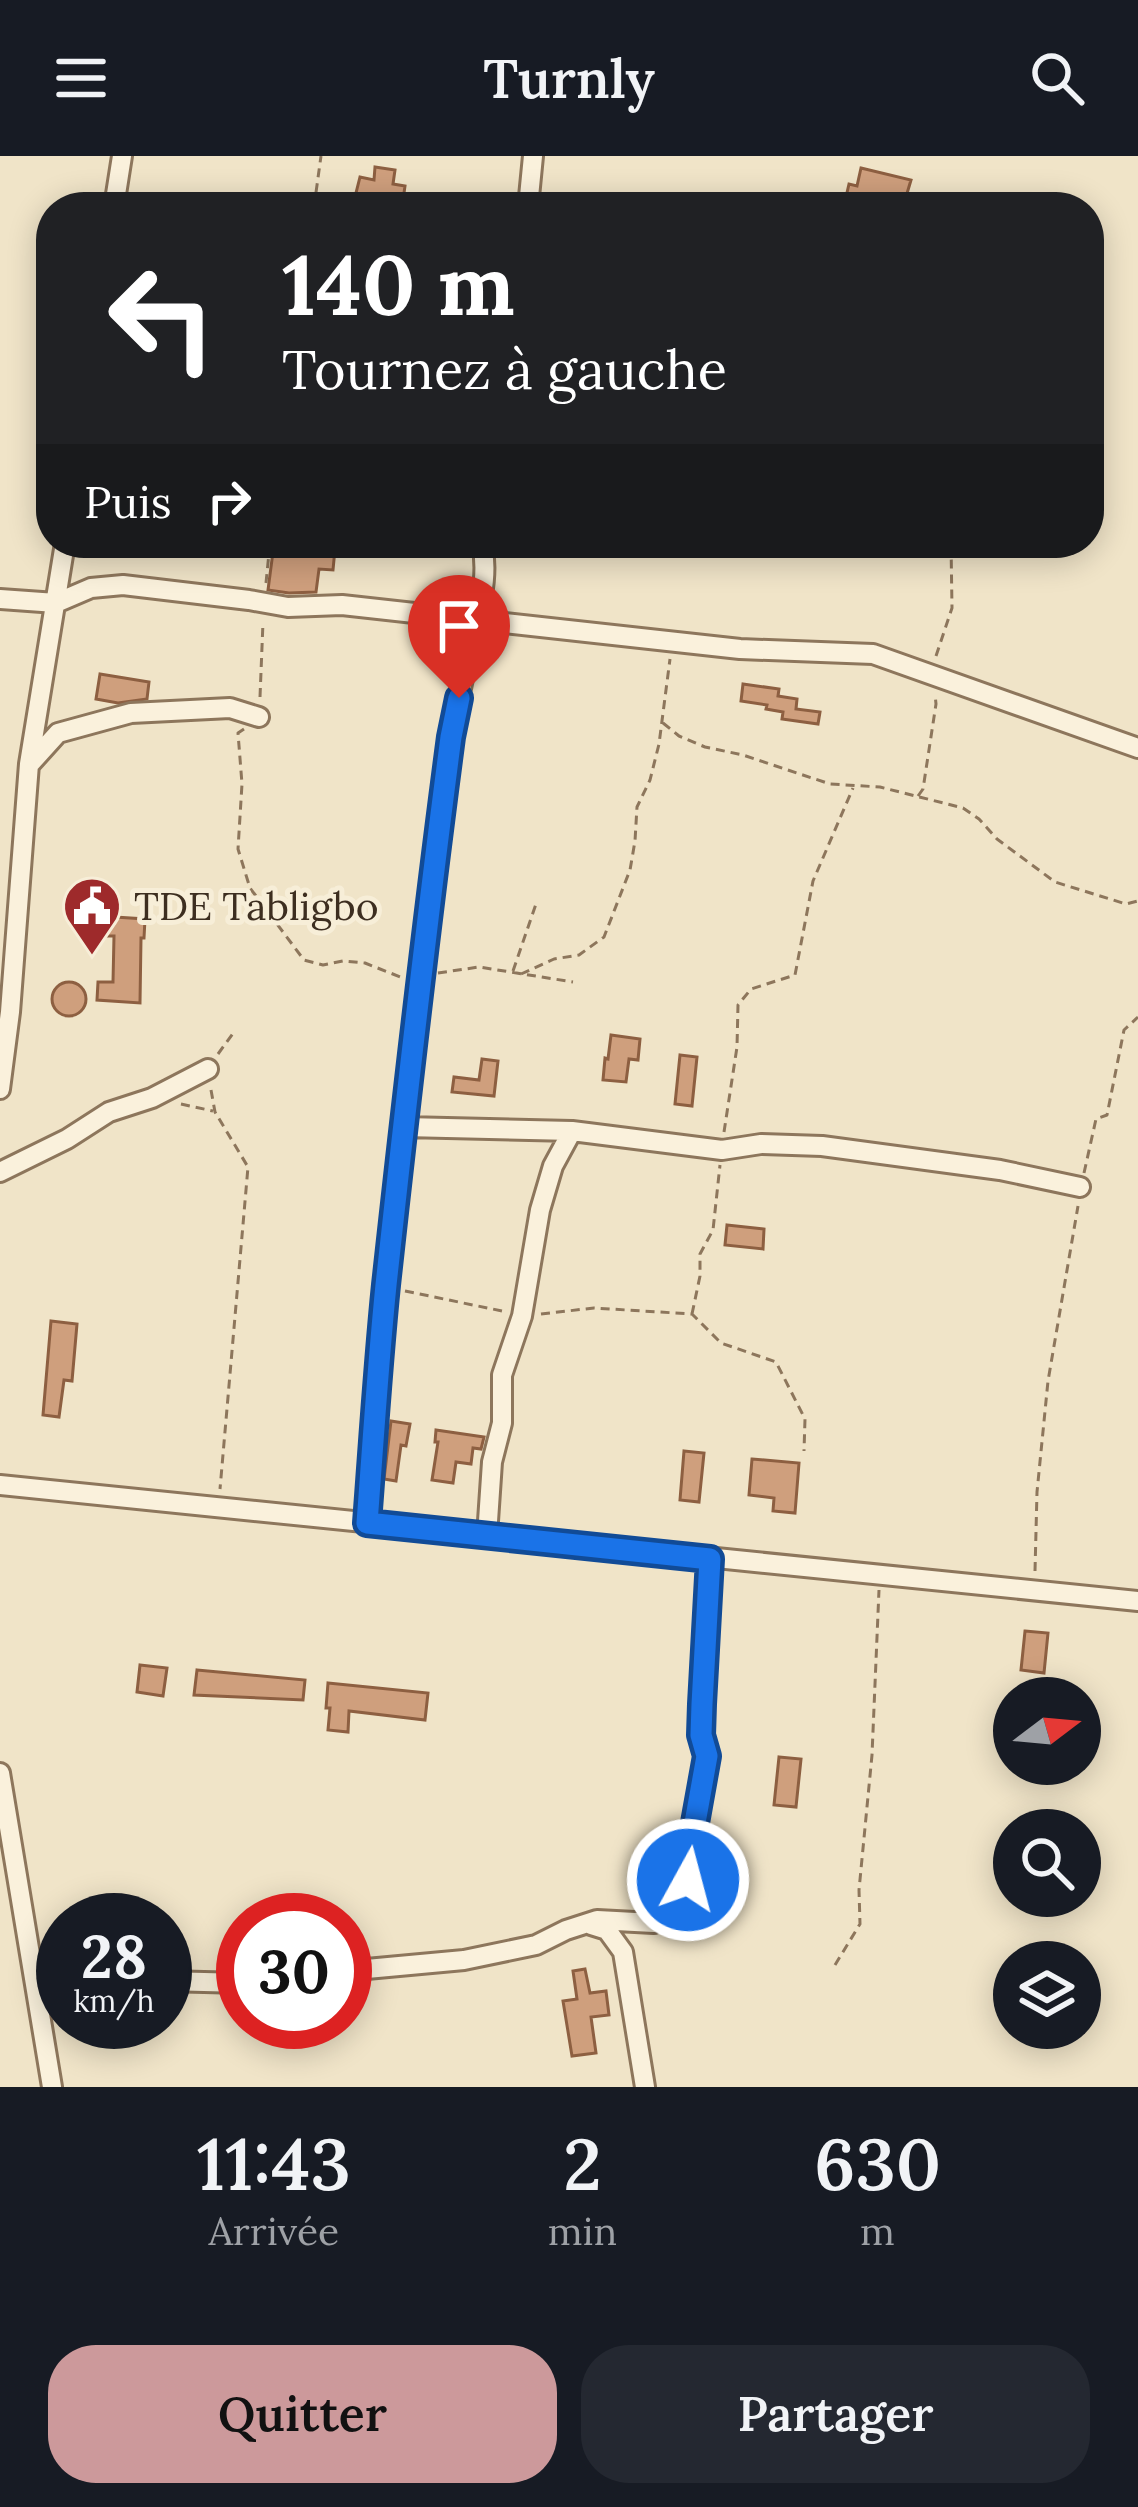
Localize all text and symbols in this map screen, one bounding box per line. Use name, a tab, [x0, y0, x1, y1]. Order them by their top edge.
text: Turnly	[483, 44, 655, 113]
icon: menu	[48, 45, 114, 111]
icon: search	[1024, 45, 1090, 111]
text: 140 m	[282, 230, 515, 338]
icon: left	[84, 240, 240, 396]
text: Tournez à gauche	[282, 335, 727, 404]
icon: right	[196, 468, 262, 534]
text: Puis	[84, 473, 172, 530]
pin	[408, 575, 510, 698]
icon: arrive	[426, 593, 492, 659]
public building icon: TDE Tabligbo	[61, 875, 123, 957]
place label: TDE Tabligbo	[134, 881, 379, 931]
north arrow	[993, 1677, 1101, 1785]
map controls	[993, 1677, 1101, 2049]
button: search	[993, 1809, 1101, 1917]
position arrow	[625, 1817, 751, 1943]
speed limit sign: 30	[216, 1893, 372, 2049]
text: 28	[81, 1918, 147, 1994]
button: layers	[993, 1941, 1101, 2049]
text: km/h	[73, 1982, 155, 2020]
text: 11:43	[197, 2118, 351, 2210]
text: 2	[563, 2118, 602, 2210]
text: 630	[814, 2118, 941, 2210]
text: Arrivée	[208, 2206, 339, 2256]
text: min	[548, 2206, 617, 2256]
text: m	[860, 2206, 895, 2256]
button: Quitter	[48, 2345, 557, 2483]
button: Partager	[581, 2345, 1090, 2483]

